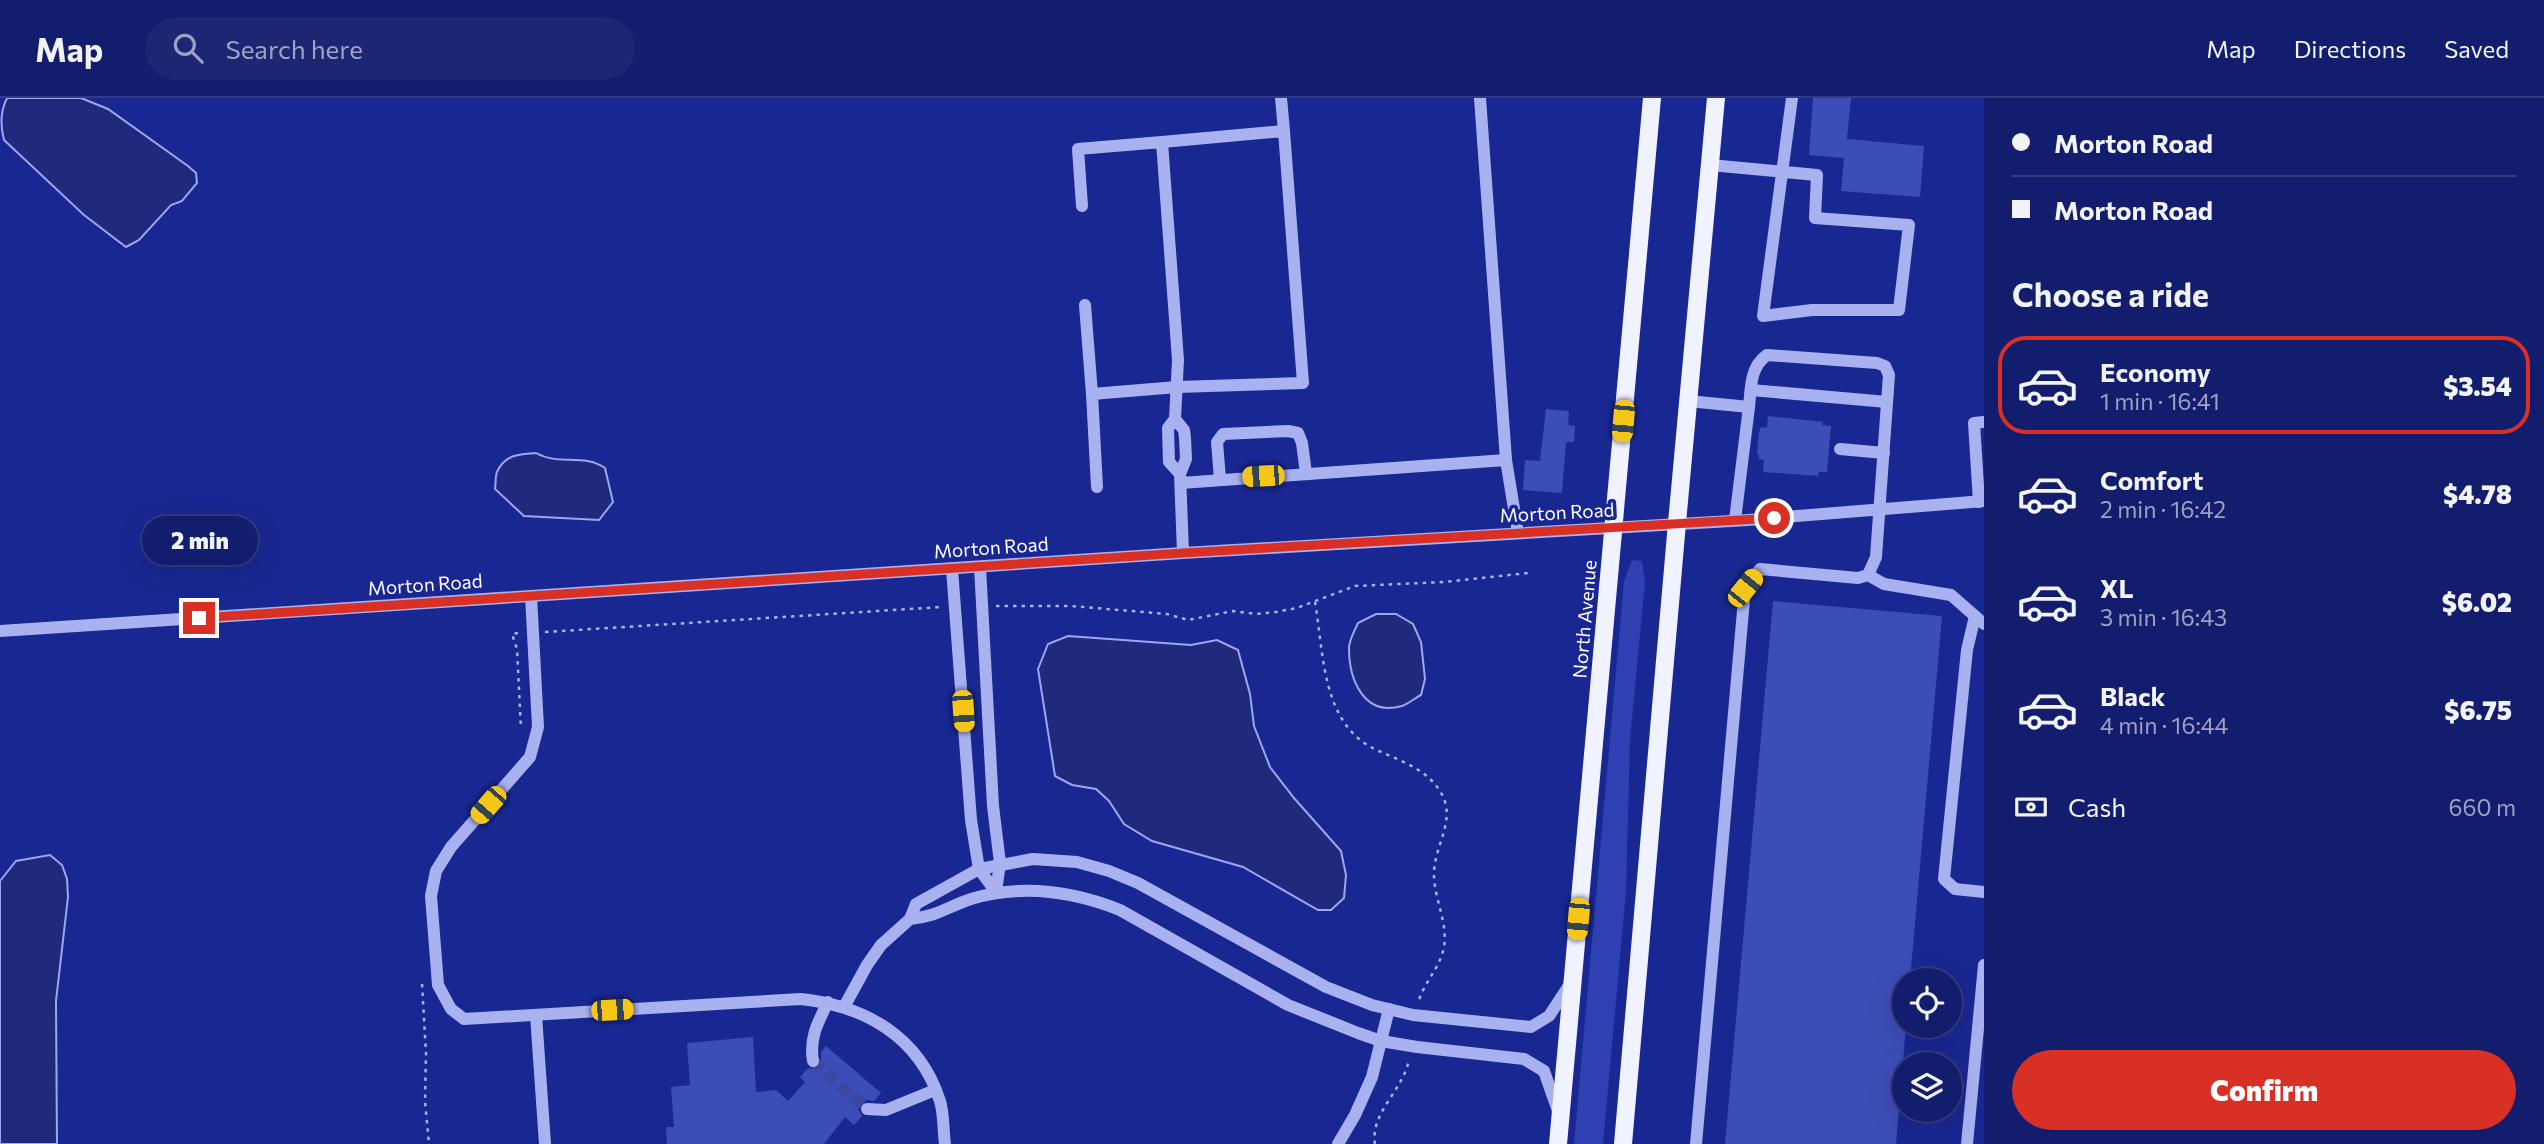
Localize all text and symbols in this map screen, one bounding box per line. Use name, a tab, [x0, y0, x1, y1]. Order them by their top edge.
search box	[145, 17, 635, 80]
text: Map	[35, 28, 103, 69]
icon: search	[169, 29, 207, 67]
text: Search here	[225, 33, 363, 64]
text: Map	[2206, 34, 2256, 63]
text: Directions	[2294, 34, 2406, 63]
text: Saved	[2444, 34, 2509, 63]
text: Morton Road	[2054, 127, 2213, 158]
text: Morton Road	[2054, 194, 2213, 225]
text: Choose a ride	[2012, 274, 2209, 314]
icon: car	[2016, 354, 2079, 417]
text: Economy	[2100, 356, 2211, 387]
text: $3.54	[2443, 370, 2512, 401]
text: 1 min · 16:41	[2100, 387, 2220, 415]
car	[1611, 399, 1636, 443]
icon: car	[2016, 462, 2079, 525]
car	[1242, 464, 1285, 488]
text: Comfort	[2100, 464, 2203, 495]
text: $4.78	[2443, 478, 2512, 509]
text: 2 min · 16:42	[2100, 495, 2226, 523]
street label: Morton Road	[1499, 498, 1615, 526]
route start	[1758, 502, 1790, 534]
callout: 2 min	[141, 517, 257, 566]
text: 2 min	[171, 526, 229, 554]
street label: Morton Road	[933, 532, 1049, 562]
street label: North Avenue	[1567, 559, 1601, 679]
car	[1724, 565, 1767, 611]
street label: Morton Road	[367, 569, 483, 599]
icon: car	[2016, 570, 2079, 633]
text: XL	[2100, 572, 2134, 603]
text: $6.02	[2442, 586, 2512, 617]
route end	[183, 602, 215, 634]
text: 3 min · 16:43	[2100, 603, 2227, 631]
icon: car	[2016, 678, 2079, 741]
text: Black	[2100, 680, 2166, 711]
car	[952, 689, 975, 733]
text: $6.75	[2444, 694, 2512, 725]
text: 4 min · 16:44	[2100, 711, 2228, 739]
car	[467, 782, 510, 828]
icon: cash	[2012, 788, 2050, 826]
text: Cash	[2068, 791, 2126, 822]
text: 660 m	[2449, 793, 2516, 821]
car	[1566, 897, 1591, 941]
map controls	[1892, 968, 1962, 1122]
button: locate	[1892, 968, 1962, 1038]
car	[591, 998, 634, 1022]
button: Confirm	[2012, 1050, 2516, 1130]
button: layers	[1892, 1052, 1962, 1122]

